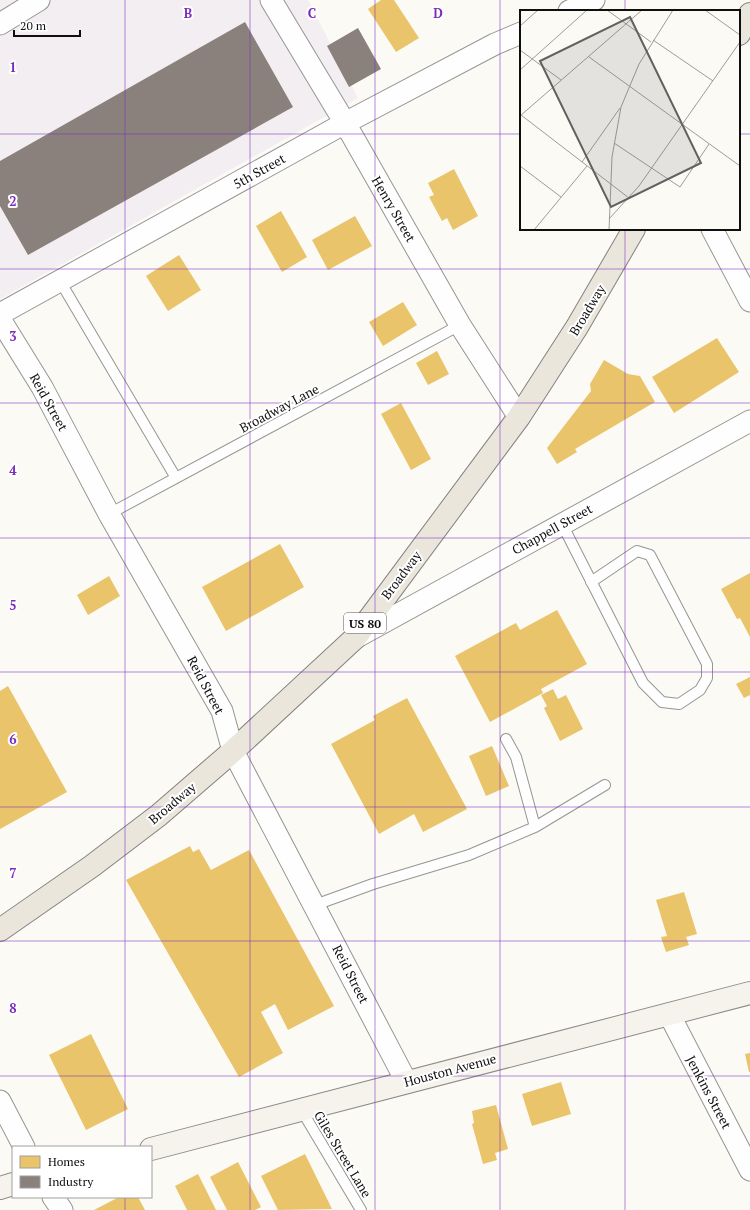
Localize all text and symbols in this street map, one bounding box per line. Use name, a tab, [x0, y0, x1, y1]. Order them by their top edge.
text: B	[184, 4, 192, 22]
text: C	[308, 4, 316, 22]
text: D	[433, 4, 443, 22]
inset map	[520, 10, 740, 230]
scale bar	[14, 12, 80, 38]
text: 20 m	[20, 18, 47, 33]
text: 1	[9, 58, 17, 76]
street label: 5th Street	[230, 149, 289, 193]
street label: Henry Street	[368, 173, 420, 245]
text: 2	[9, 192, 17, 210]
street label: Broadway	[565, 281, 609, 339]
text: 3	[9, 327, 17, 345]
street label: Reid Street	[26, 370, 72, 434]
street label: Broadway Lane	[236, 379, 322, 437]
text: 4	[9, 461, 17, 479]
street label: Chappell Street	[508, 499, 596, 559]
street label: Broadway	[377, 547, 425, 603]
text: 5	[9, 596, 17, 614]
road number: US 80	[344, 613, 386, 633]
street label: Reid Street	[183, 653, 229, 717]
text: 6	[9, 730, 17, 748]
street label: Broadway	[145, 778, 200, 828]
text: 7	[9, 864, 17, 882]
street label: Reid Street	[329, 942, 374, 1007]
text: 8	[9, 999, 17, 1017]
street label: Houston Avenue	[402, 1049, 498, 1091]
street label: Jenkins Street	[682, 1052, 736, 1132]
street label: Giles Street Lane	[310, 1107, 376, 1201]
legend	[12, 1146, 152, 1198]
text: Homes	[48, 1154, 85, 1169]
text: Industry	[48, 1174, 94, 1189]

